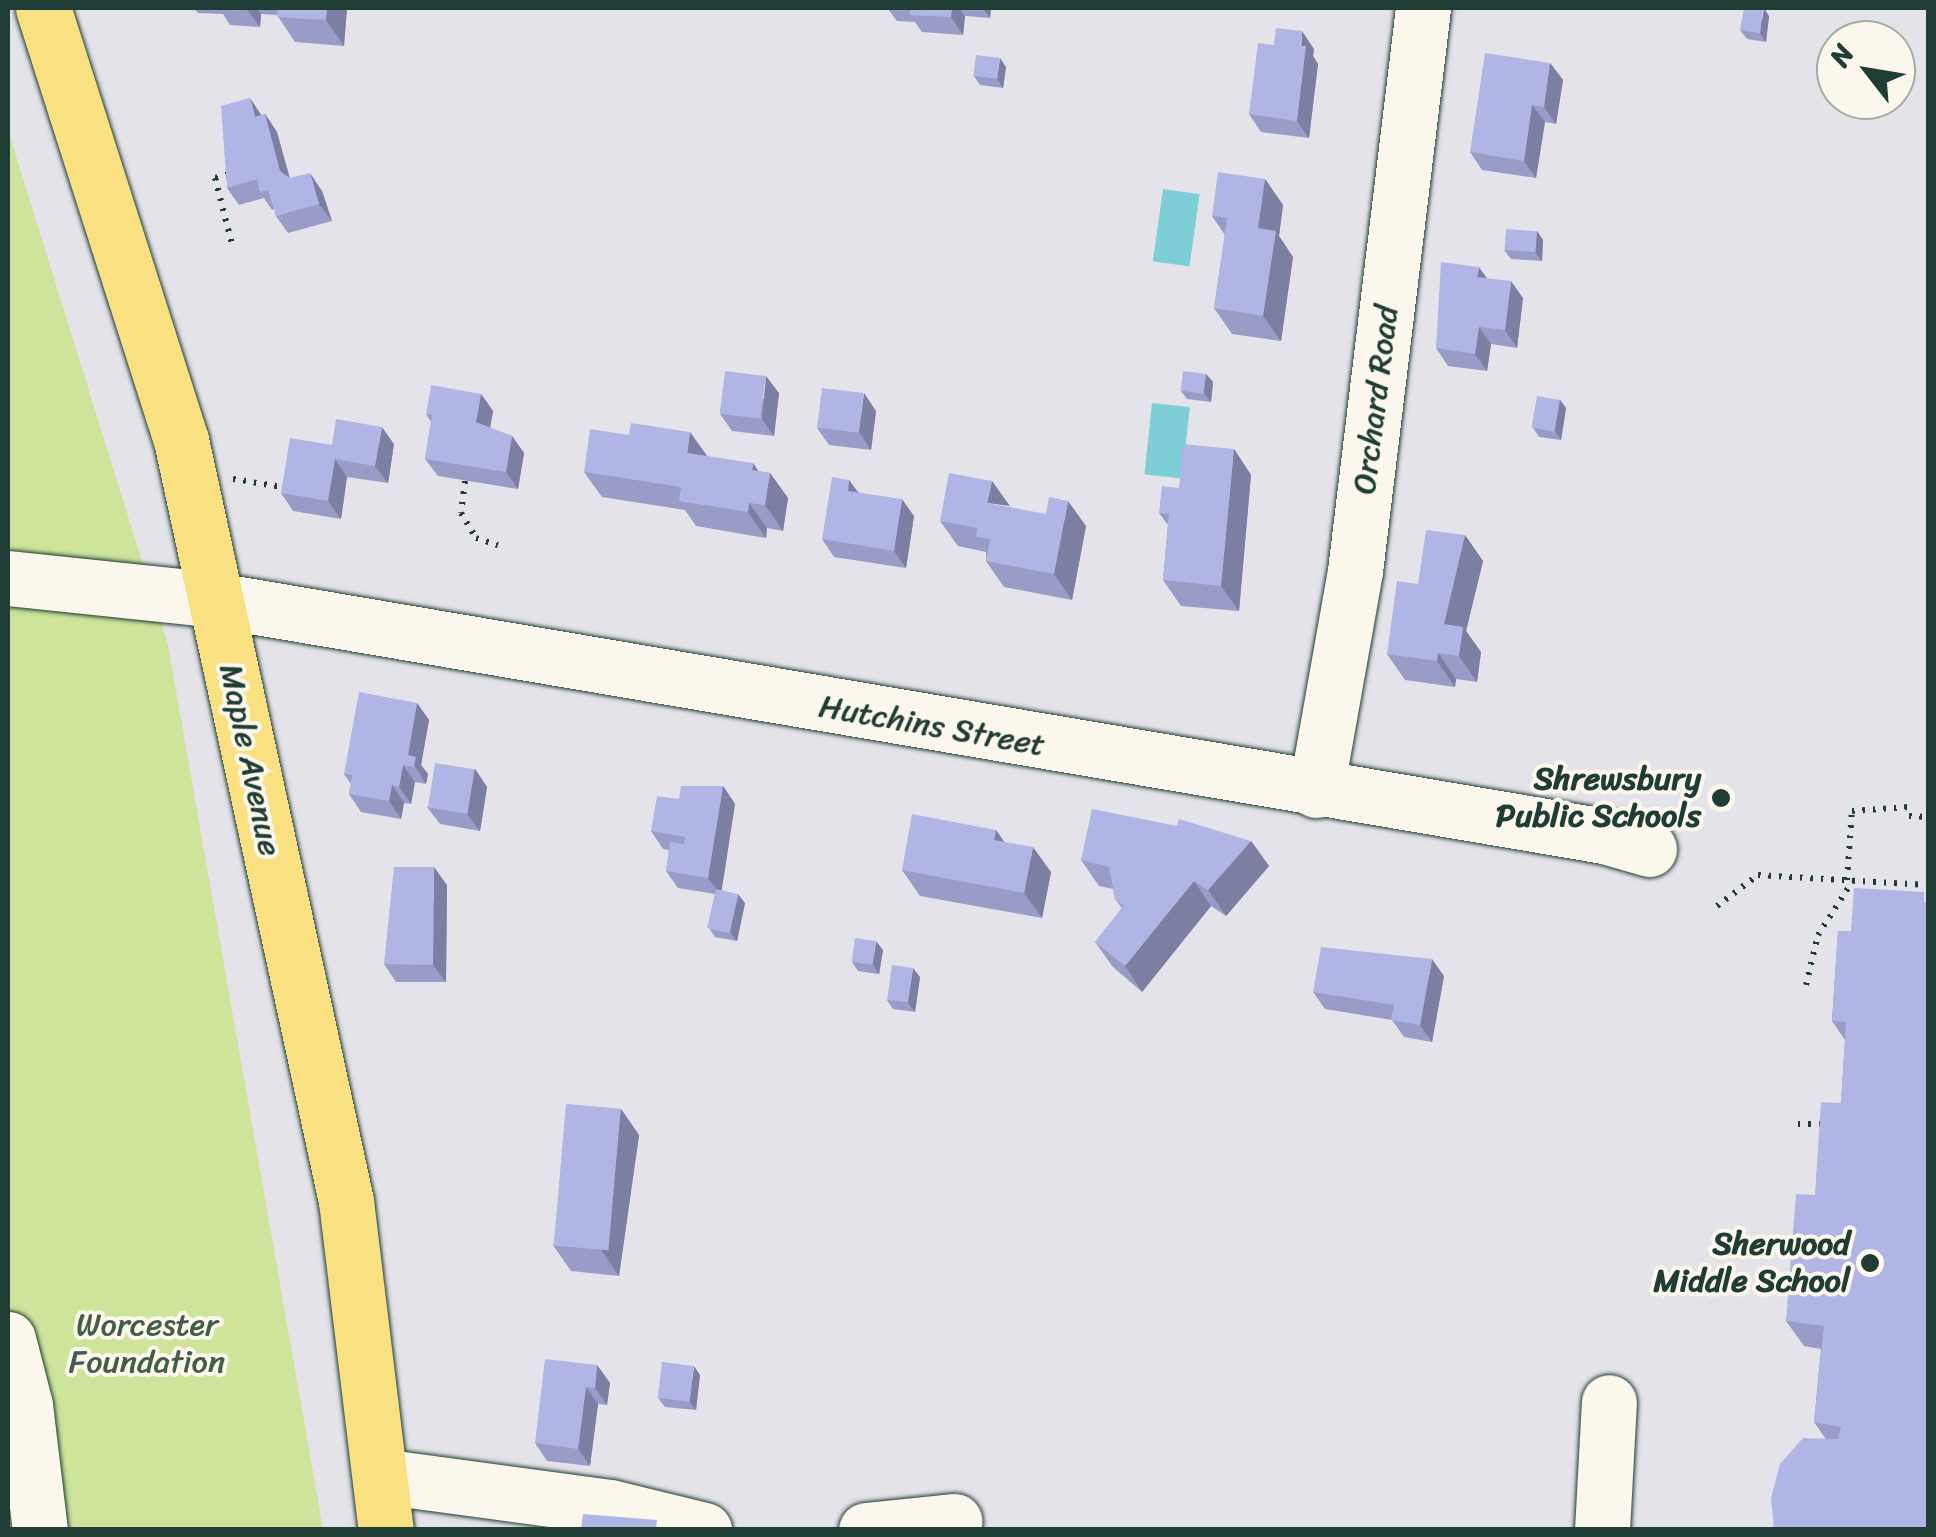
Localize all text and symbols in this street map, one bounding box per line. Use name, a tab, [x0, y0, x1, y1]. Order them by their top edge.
north arrow	[1816, 20, 1916, 120]
text: N	[1816, 34, 1868, 76]
street label: Orchard Road	[1345, 304, 1407, 496]
street label: Maple Avenue	[211, 661, 289, 859]
street label: Hutchins Street	[816, 687, 1048, 765]
place label: Shrewsbury Public Schools	[1495, 761, 1701, 836]
marker: Shrewsbury Public Schools	[1710, 787, 1732, 809]
place label: Sherwood Middle School	[1653, 1226, 1850, 1301]
marker: Sherwood Middle School	[1859, 1252, 1881, 1274]
park label: Worcester Foundation	[69, 1307, 225, 1382]

